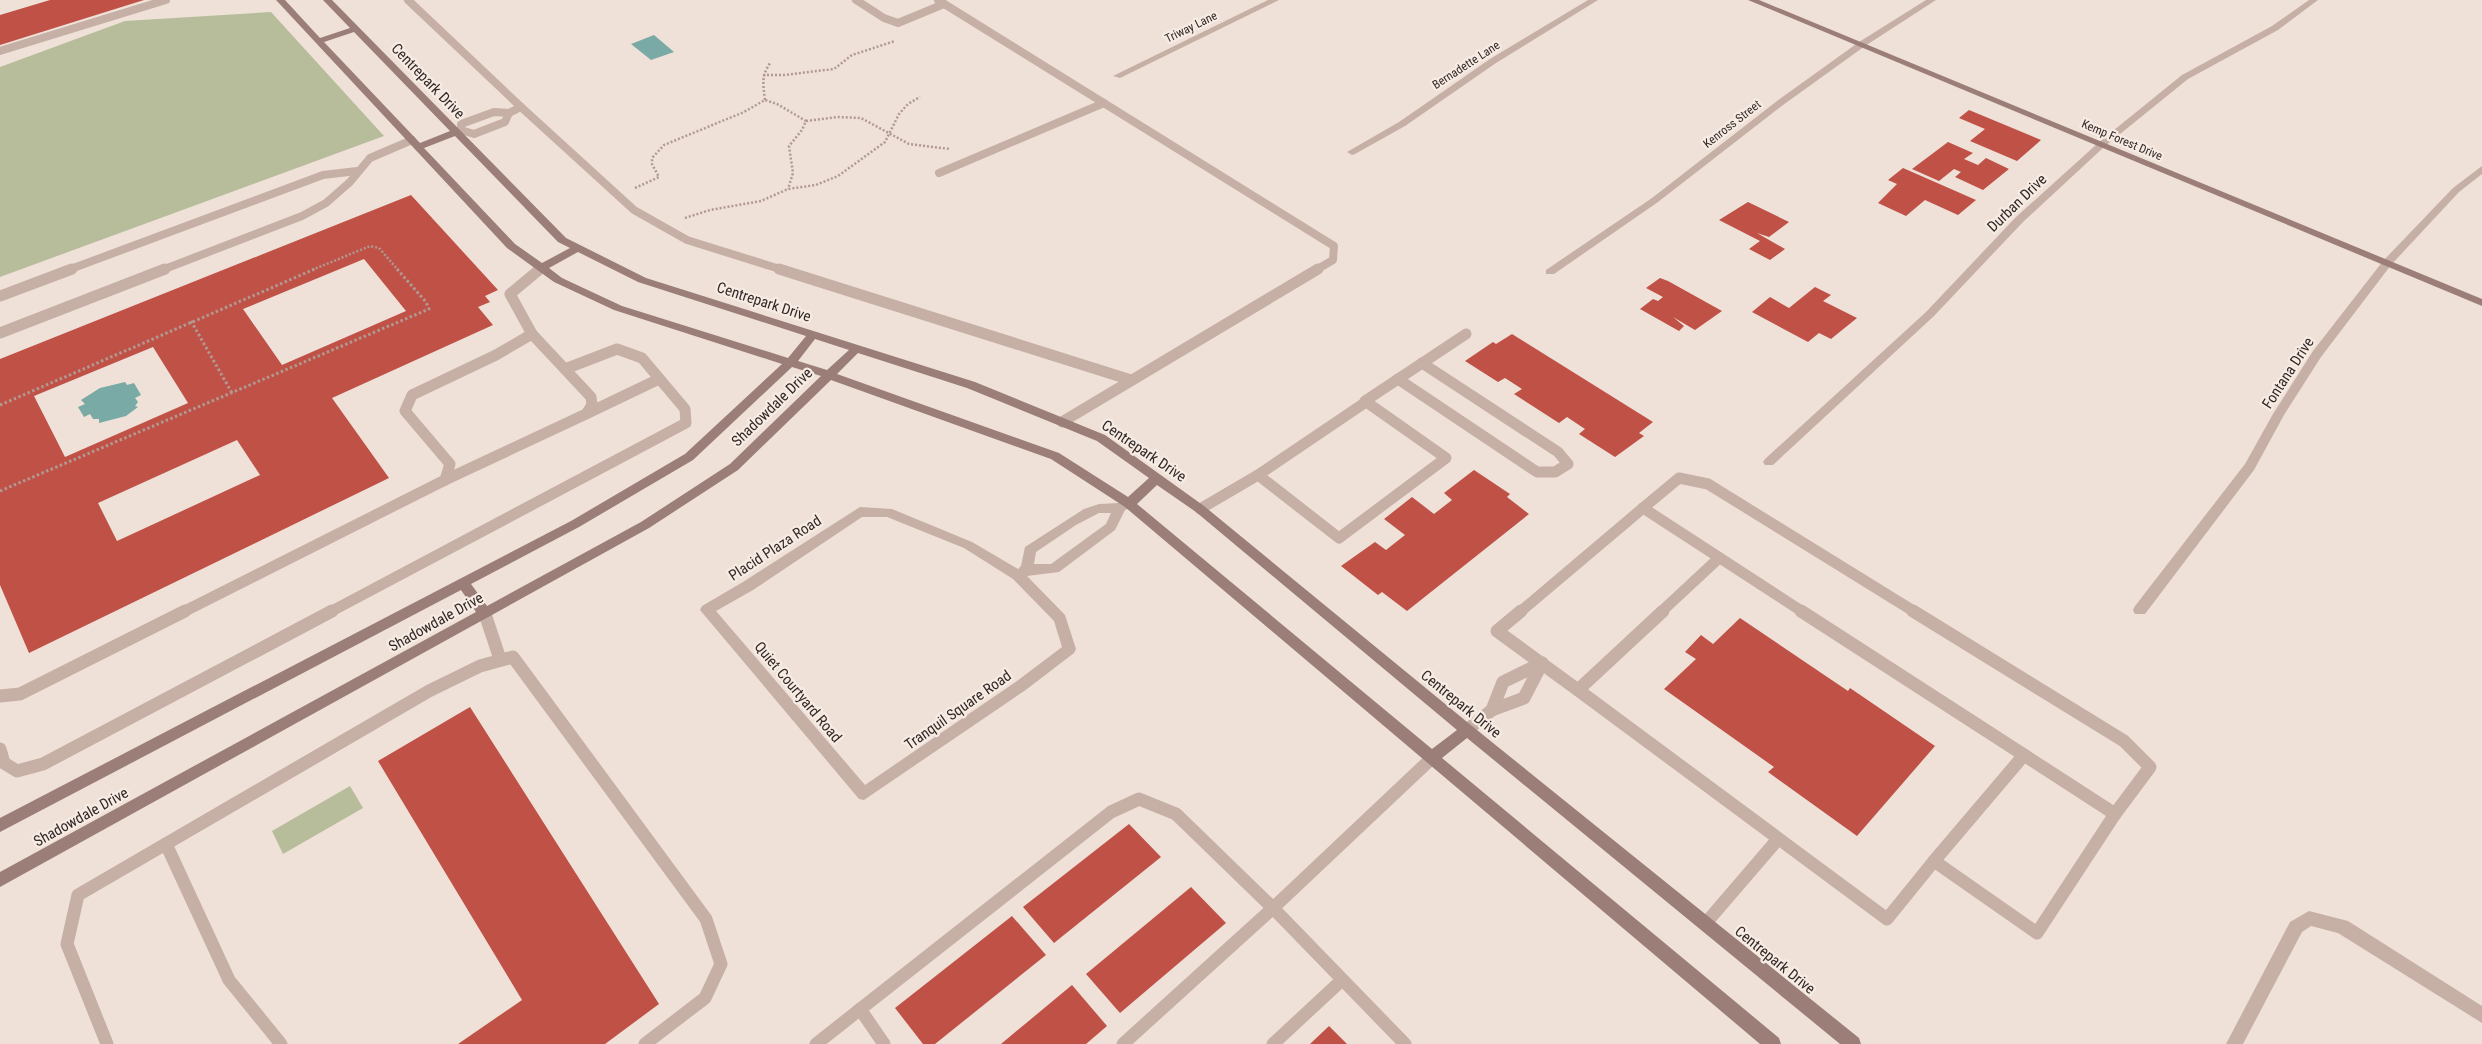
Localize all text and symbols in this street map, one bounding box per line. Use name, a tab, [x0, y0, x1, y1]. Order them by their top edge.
street label: Triway Lane	[1163, 8, 1220, 46]
street label: Bernadette Lane	[1430, 38, 1503, 92]
street label: Centrepark Drive	[387, 40, 469, 122]
street label: Kenross Street	[1700, 97, 1764, 151]
street label: Kemp Forest Drive	[2080, 117, 2165, 163]
street label: Durban Drive	[1984, 170, 2050, 236]
street label: Centrepark Drive	[715, 278, 813, 326]
street label: Fontana Drive	[2258, 334, 2318, 412]
street label: Shadowdale Drive	[728, 364, 816, 450]
street label: Centrepark Drive	[1098, 416, 1190, 486]
street label: Placid Plaza Road	[725, 511, 825, 585]
street label: Shadowdale Drive	[386, 589, 486, 655]
street label: Quiet Courtyard Road	[751, 638, 845, 746]
street label: Centrepark Drive	[1417, 666, 1505, 742]
street label: Tranquil Square Road	[901, 667, 1015, 753]
street label: Shadowdale Drive	[31, 784, 131, 850]
street label: Centrepark Drive	[1731, 922, 1819, 998]

